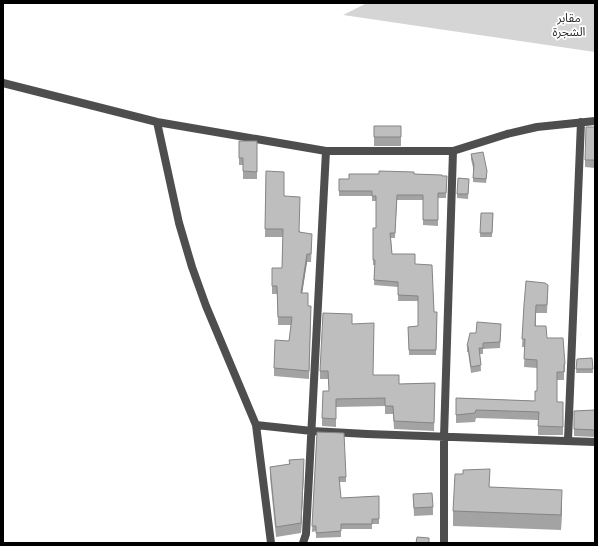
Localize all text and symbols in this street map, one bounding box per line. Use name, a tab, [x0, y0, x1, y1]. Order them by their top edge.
park label: مقابر الشجرة	[553, 11, 586, 40]

